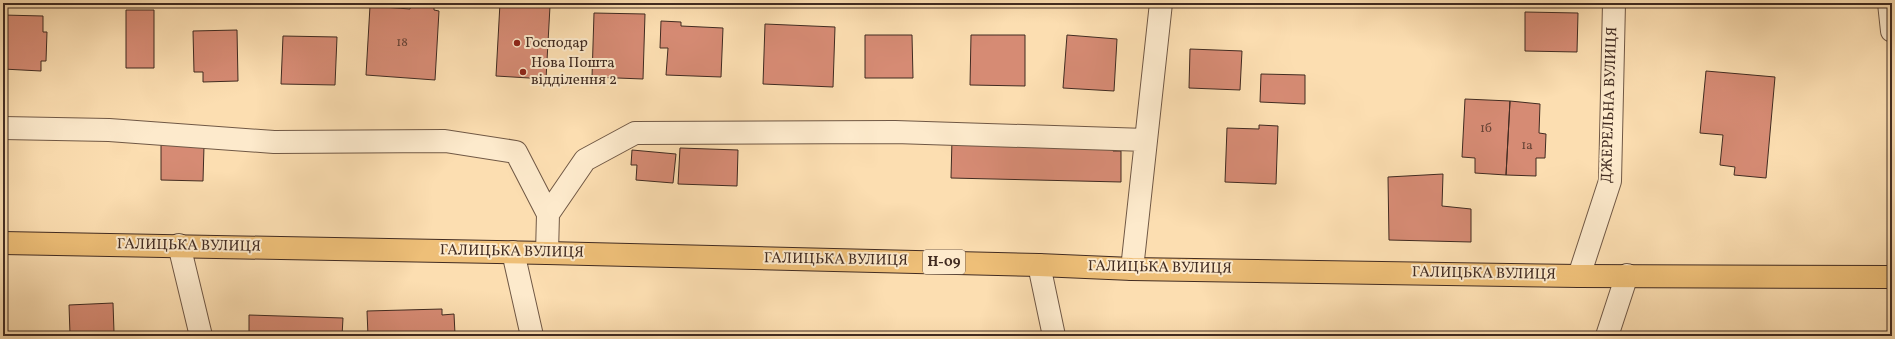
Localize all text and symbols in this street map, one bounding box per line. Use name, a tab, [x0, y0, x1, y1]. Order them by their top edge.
street label: ДЖЕРЕЛЬНА ВУЛИЦЯ	[1597, 26, 1623, 184]
place label: Господар	[525, 33, 588, 54]
house number: 18	[396, 34, 408, 52]
marker: Господар	[512, 38, 522, 48]
place label: Нова Пошта відділення 2	[531, 53, 617, 91]
marker: Нова Пошта відділення 2	[518, 67, 528, 77]
house number: 1б	[1480, 120, 1492, 138]
house number: 1а	[1521, 137, 1533, 155]
street label: ГАЛИЦЬКА ВУЛИЦЯ	[117, 234, 261, 258]
street label: ГАЛИЦЬКА ВУЛИЦЯ	[440, 240, 584, 264]
street label: ГАЛИЦЬКА ВУЛИЦЯ	[764, 248, 908, 272]
road number: Н-09	[923, 250, 965, 274]
street label: ГАЛИЦЬКА ВУЛИЦЯ	[1088, 256, 1232, 280]
street label: ГАЛИЦЬКА ВУЛИЦЯ	[1412, 262, 1556, 286]

